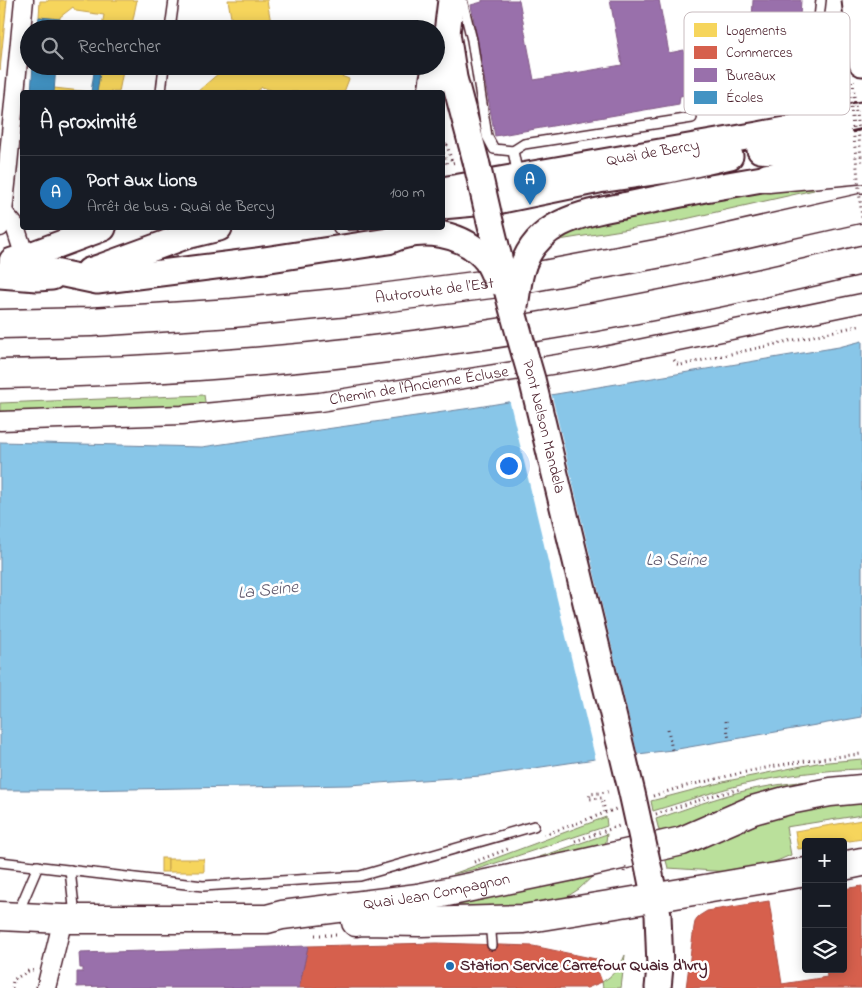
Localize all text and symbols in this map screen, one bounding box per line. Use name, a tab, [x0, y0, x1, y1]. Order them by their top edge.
legend	[684, 12, 850, 115]
search box	[20, 20, 445, 75]
text: Logements	[726, 21, 787, 43]
icon: search	[38, 34, 66, 62]
text: Rechercher	[78, 34, 161, 61]
text: Commerces	[726, 43, 793, 64]
text: Bureaux	[725, 66, 776, 87]
text: Écoles	[726, 88, 763, 109]
text: À proximité	[40, 108, 137, 138]
street label: Quai de Bercy	[604, 133, 701, 173]
pin: A	[514, 164, 546, 205]
text: Port aux Lions	[87, 168, 197, 195]
text: A	[51, 181, 61, 205]
text: 100 m	[390, 181, 425, 205]
text: Arrêt de bus · Quai de Bercy	[87, 195, 275, 219]
street label: Autoroute de l’Est	[374, 272, 496, 311]
street label: Pont Nelson Mandela	[515, 357, 571, 496]
street label: Chemin de l'Ancienne Écluse	[328, 360, 511, 412]
your location	[496, 453, 522, 479]
water label: La Seine	[646, 548, 707, 574]
water label: La Seine	[236, 575, 300, 607]
map controls	[802, 838, 847, 973]
button: +	[802, 838, 847, 883]
street label: Quai Jean Compagnon	[362, 867, 512, 917]
button: −	[802, 883, 847, 928]
button: layers	[802, 928, 847, 973]
place label: Station Service Carrefour Quais d'Ivry	[460, 954, 707, 979]
marker: Station Service Carrefour Quais d'Ivry	[444, 960, 456, 972]

